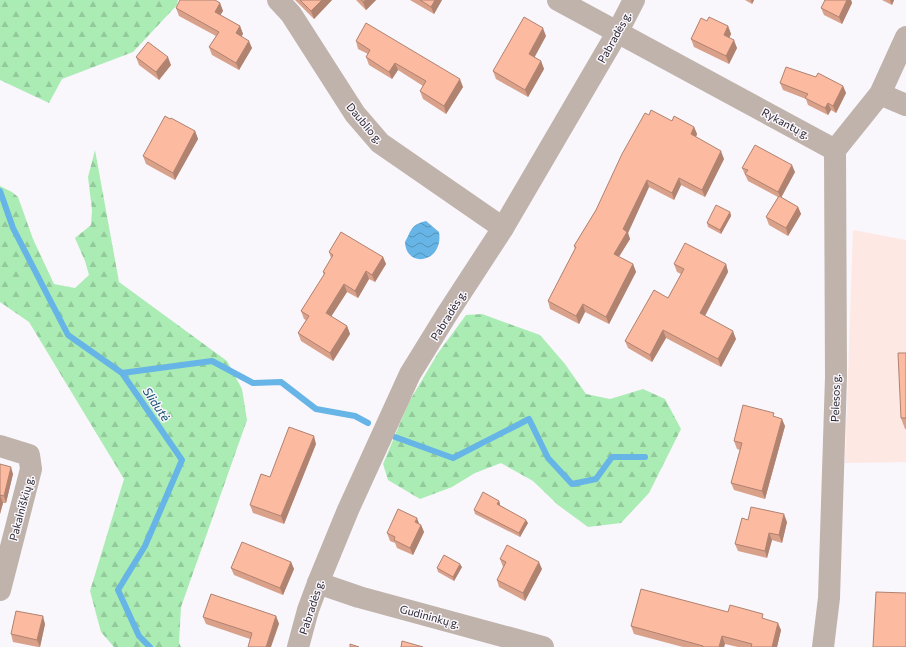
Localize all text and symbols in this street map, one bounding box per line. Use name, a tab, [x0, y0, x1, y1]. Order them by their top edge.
street label: Pabradės g.	[594, 9, 634, 65]
street label: Daublio g.	[344, 100, 386, 146]
street label: Rykantų g.	[760, 105, 812, 141]
street label: Pabradės g.	[427, 287, 469, 343]
street label: Pelesos g.	[828, 373, 842, 422]
water label: Slidutė	[141, 384, 174, 424]
street label: Pakalniškių g.	[6, 474, 36, 542]
street label: Pabradės g.	[296, 577, 326, 636]
street label: Gudininkų g.	[399, 602, 462, 630]

